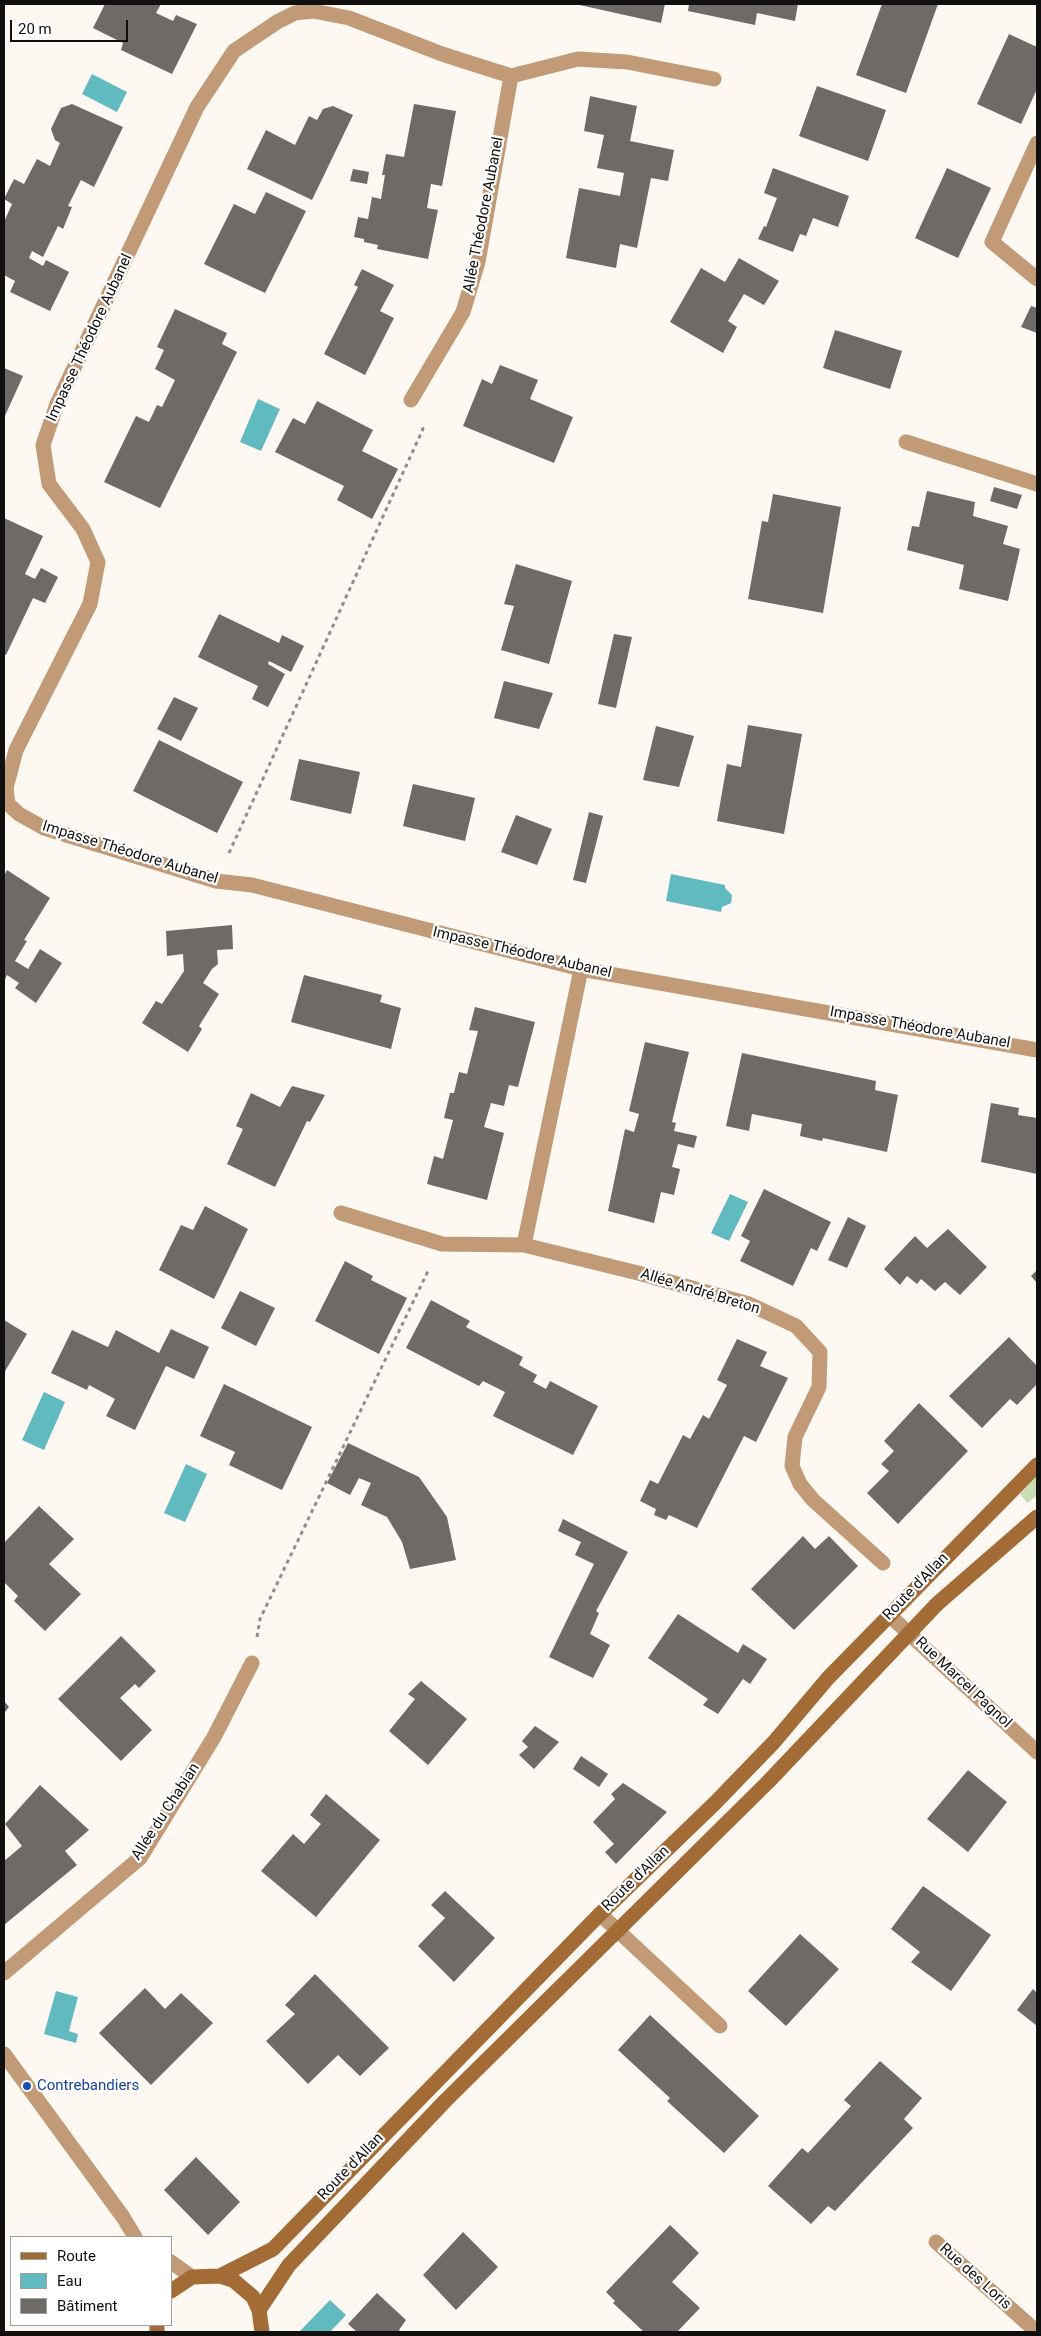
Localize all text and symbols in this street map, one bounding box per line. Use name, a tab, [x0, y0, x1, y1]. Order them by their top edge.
scale bar	[12, 10, 130, 42]
text: 20 m	[18, 20, 52, 38]
street label: Allée Théodore Aubanel	[460, 135, 508, 295]
street label: Impasse Théodore Aubanel	[43, 251, 137, 425]
street label: Impasse Théodore Aubanel	[40, 818, 220, 888]
street label: Impasse Théodore Aubanel	[431, 924, 613, 982]
street label: Impasse Théodore Aubanel	[828, 1003, 1012, 1053]
street label: Allée André Breton	[638, 1265, 762, 1319]
street label: Route d'Allan	[880, 1550, 952, 1624]
street label: Rue Marcel Pagnol	[911, 1634, 1015, 1732]
street label: Allée du Chabian	[128, 1760, 204, 1864]
street label: Route d'Allan	[599, 1843, 673, 1915]
place label: Contrebandiers	[37, 2077, 139, 2095]
marker: Contrebandiers	[21, 2080, 33, 2092]
street label: Route d'Allan	[315, 2130, 387, 2204]
legend	[10, 2236, 172, 2326]
street label: Rue des Loris	[935, 2240, 1015, 2314]
text: Route	[57, 2247, 96, 2265]
text: Eau	[57, 2272, 82, 2290]
text: Bâtiment	[57, 2297, 117, 2315]

